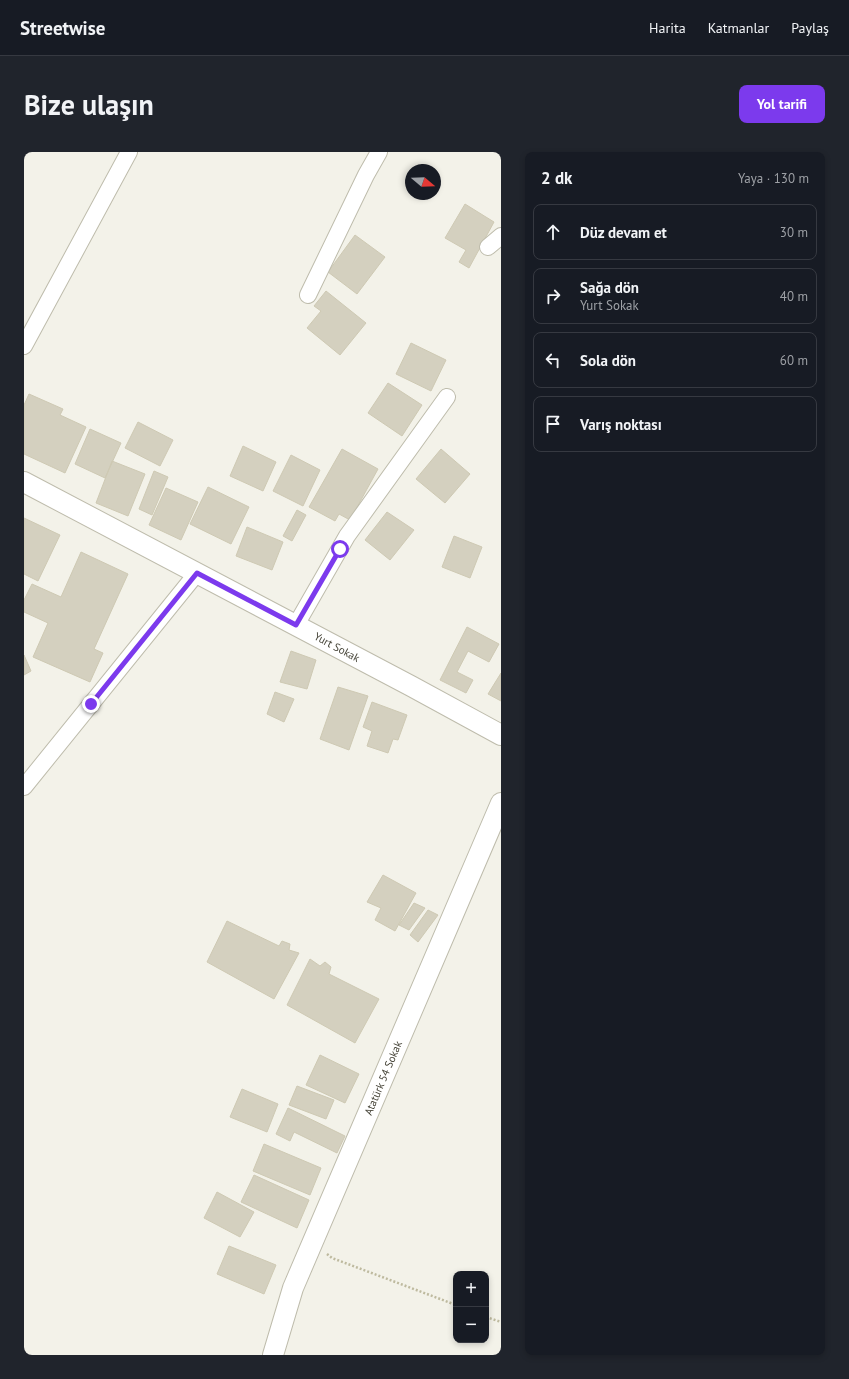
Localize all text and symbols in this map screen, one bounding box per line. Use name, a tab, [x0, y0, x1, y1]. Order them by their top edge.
text: Streetwise	[20, 16, 105, 40]
text: Harita	[649, 19, 686, 37]
text: Katmanlar	[708, 19, 769, 37]
text: Paylaş	[791, 19, 829, 37]
button: Yol tarifi	[739, 85, 825, 123]
text: Bize ulaşın	[24, 86, 154, 123]
north arrow	[405, 164, 441, 200]
text: 2 dk	[541, 167, 572, 189]
text: Yaya · 130 m	[738, 170, 809, 187]
icon: ahead	[542, 221, 564, 243]
text: Düz devam et	[580, 223, 667, 242]
text: 30 m	[780, 224, 808, 241]
text: Sağa dön	[580, 278, 639, 297]
icon: right	[542, 285, 564, 307]
text: 40 m	[780, 288, 808, 305]
text: Yurt Sokak	[580, 297, 639, 314]
icon: left	[542, 349, 564, 371]
text: Sola dön	[580, 351, 636, 370]
text: 60 m	[780, 352, 808, 369]
icon: arrive	[542, 413, 564, 435]
text: Varış noktası	[580, 415, 662, 434]
route start	[331, 540, 349, 558]
street label: Yurt Sokak	[312, 629, 363, 665]
route end	[82, 695, 100, 713]
street label: Atatürk 54 Sokak	[361, 1038, 405, 1117]
map controls	[453, 1271, 489, 1343]
button: +	[453, 1271, 489, 1307]
button: −	[453, 1307, 489, 1343]

